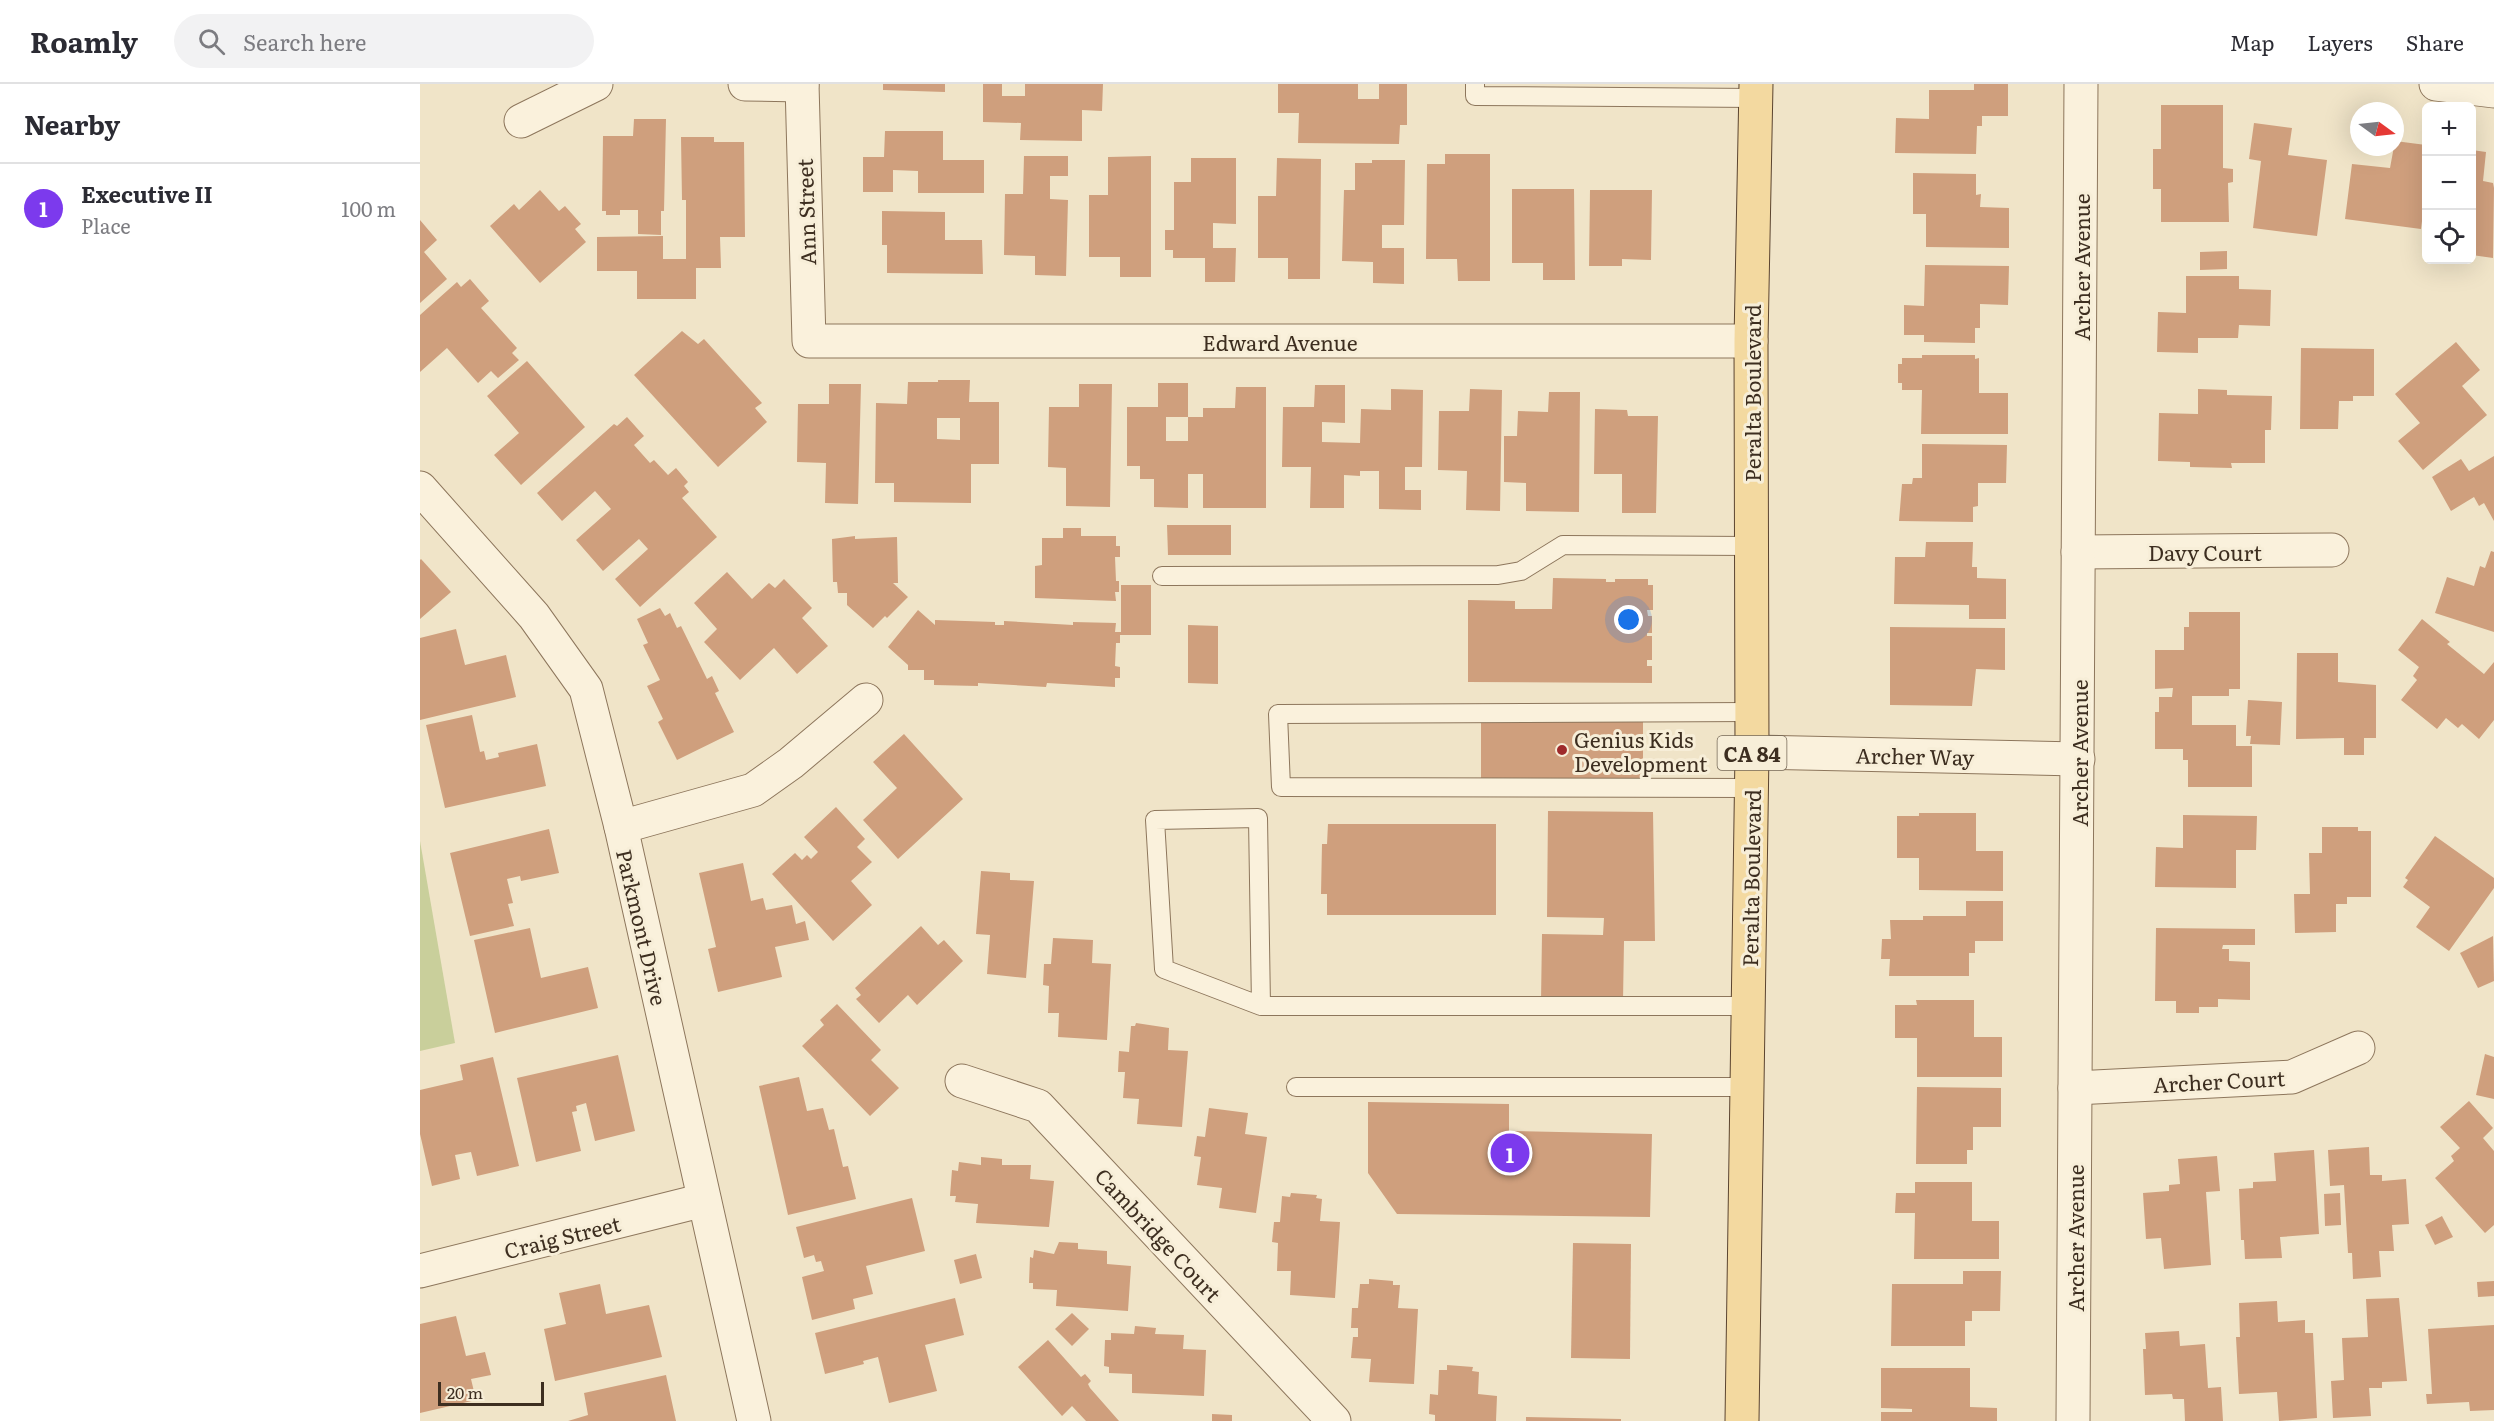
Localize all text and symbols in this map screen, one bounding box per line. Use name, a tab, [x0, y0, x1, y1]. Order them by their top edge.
search box	[174, 14, 594, 68]
text: Roamly	[30, 20, 138, 62]
icon: search	[195, 25, 228, 58]
text: Search here	[243, 25, 366, 58]
text: Map	[2230, 26, 2275, 57]
text: Layers	[2308, 26, 2373, 57]
text: Share	[2406, 26, 2464, 57]
north arrow	[2350, 102, 2404, 156]
map controls	[2422, 102, 2476, 264]
button: +	[2422, 102, 2476, 156]
text: Nearby	[24, 104, 120, 143]
button: −	[2422, 156, 2476, 210]
street label: Ann Street	[788, 158, 822, 266]
text: Executive II	[81, 177, 213, 210]
text: 1	[39, 193, 48, 223]
text: 100 m	[341, 193, 396, 223]
street label: Archer Avenue	[2065, 193, 2096, 341]
text: Place	[81, 210, 131, 240]
button: locate	[2422, 210, 2476, 264]
street label: Peralta Boulevard	[1736, 304, 1767, 482]
street label: Edward Avenue	[1202, 326, 1358, 357]
street label: Davy Court	[2148, 536, 2262, 567]
your location	[1614, 605, 1643, 634]
street label: Archer Avenue	[2063, 679, 2094, 827]
place label: Genius Kids Development	[1574, 723, 1708, 778]
road number: CA 84	[1718, 736, 1786, 770]
street label: Archer Way	[1855, 738, 1975, 772]
marker: Genius Kids Development	[1555, 743, 1569, 757]
street label: Peralta Boulevard	[1733, 789, 1767, 967]
street label: Parkmont Drive	[610, 846, 676, 1008]
street label: Archer Court	[2152, 1061, 2286, 1099]
pin: 1	[1490, 1130, 1530, 1176]
street label: Cambridge Court	[1089, 1160, 1230, 1308]
street label: Archer Avenue	[2059, 1164, 2090, 1312]
street label: Craig Street	[501, 1206, 624, 1265]
scale bar	[438, 1379, 544, 1406]
text: 20 m	[447, 1380, 483, 1404]

